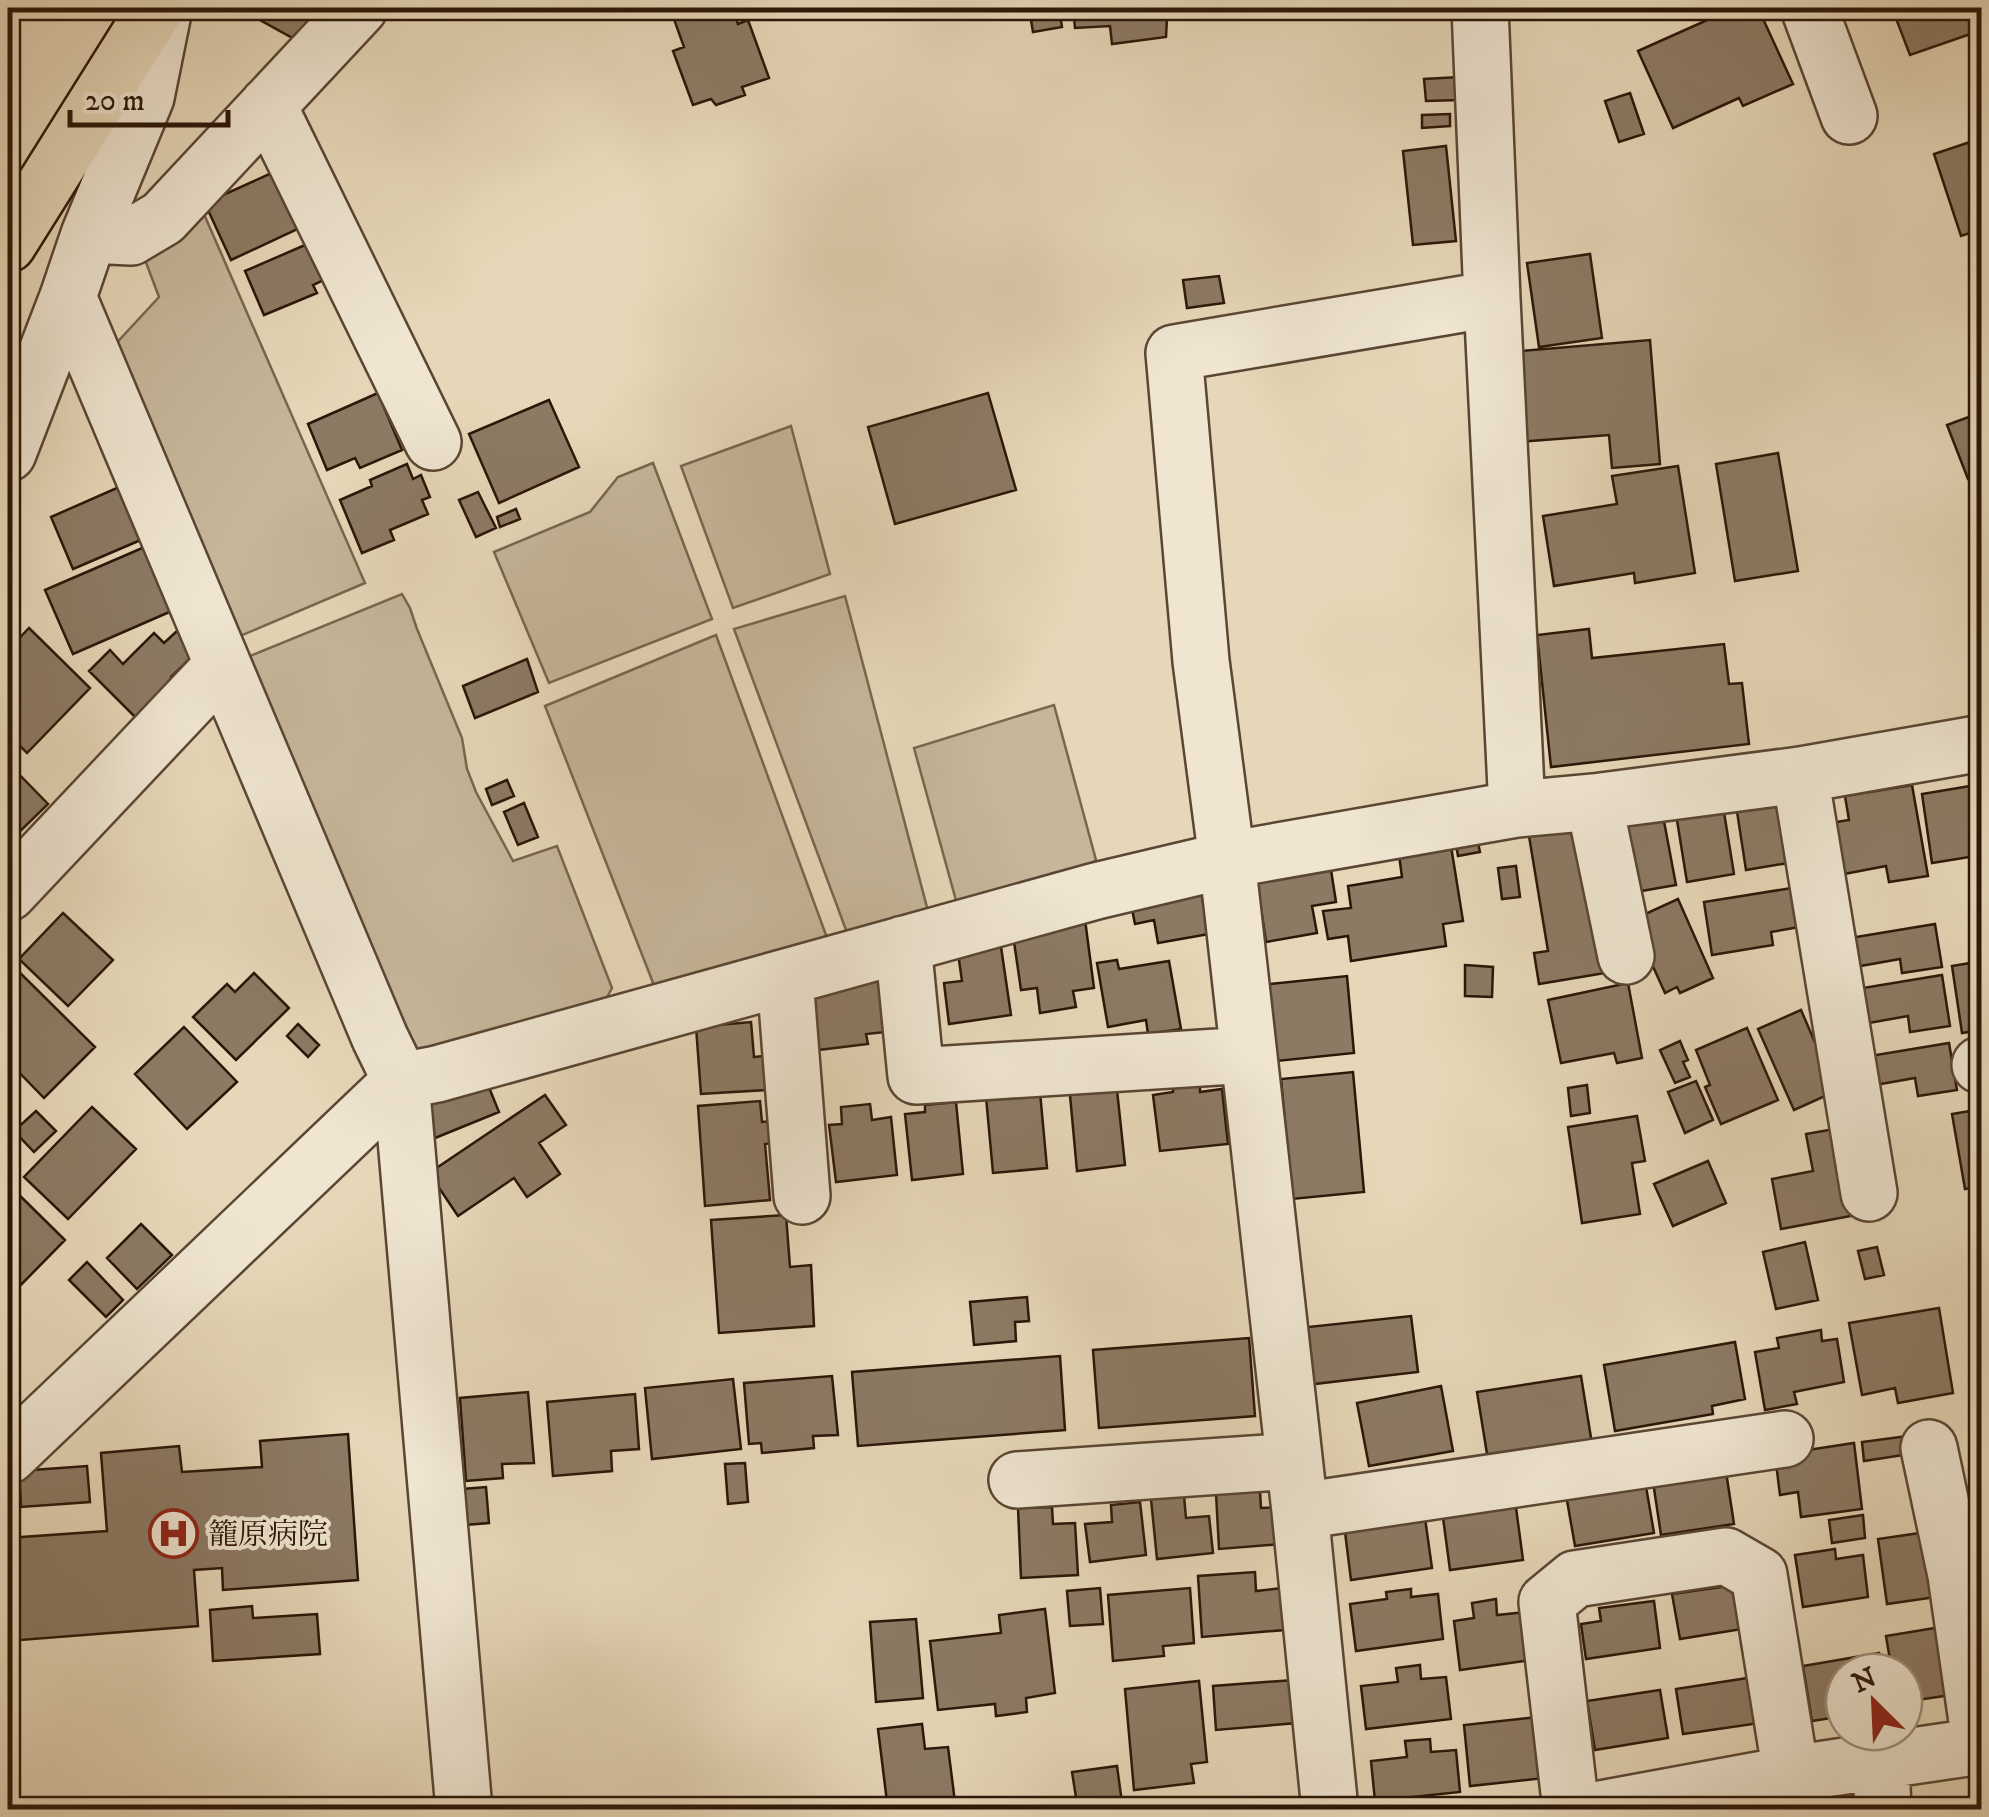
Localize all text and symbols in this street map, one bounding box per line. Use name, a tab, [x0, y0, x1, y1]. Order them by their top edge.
scale bar	[70, 65, 228, 127]
text: 20 m	[85, 83, 145, 120]
hospital icon: 籠原病院	[147, 1508, 199, 1560]
place label: 籠原病院	[208, 1517, 328, 1554]
north arrow	[1824, 1652, 1924, 1752]
text: N	[1847, 1660, 1882, 1701]

